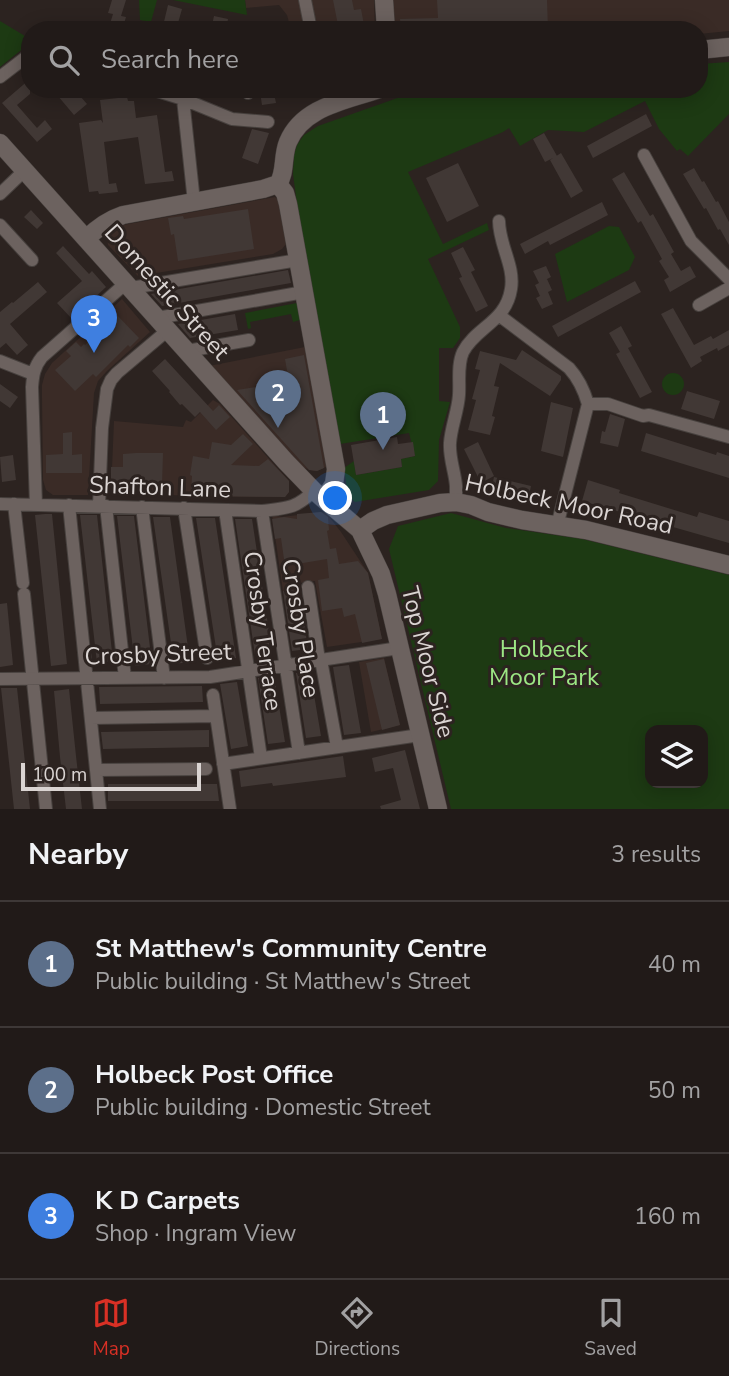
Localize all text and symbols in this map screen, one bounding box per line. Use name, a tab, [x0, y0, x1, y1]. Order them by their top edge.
search box	[21, 21, 708, 98]
icon: search	[45, 41, 83, 79]
text: Search here	[101, 42, 239, 77]
street label: Domestic Street	[97, 217, 237, 367]
pin: 3	[71, 295, 117, 353]
pin: 2	[255, 370, 301, 428]
pin: 1	[360, 392, 406, 450]
street label: Holbeck Moor Road	[462, 466, 676, 542]
street label: Shafton Lane	[88, 469, 232, 505]
your location	[318, 481, 352, 515]
street label: Crosby Terrace	[236, 549, 290, 713]
street label: Crosby Place	[274, 556, 328, 700]
street label: Top Moor Side	[394, 583, 462, 741]
park label: Holbeck Moor Park	[489, 633, 600, 693]
street label: Crosby Street	[84, 635, 233, 673]
map controls	[645, 725, 708, 788]
button: layers	[645, 725, 708, 788]
scale bar	[21, 760, 201, 792]
text: 100 m	[32, 762, 87, 788]
text: Nearby	[28, 834, 128, 875]
text: 3 results	[611, 839, 701, 870]
text: St Matthew's Community Centre	[95, 931, 487, 966]
text: 1	[44, 949, 58, 980]
text: 40 m	[648, 949, 701, 980]
text: Public building · St Matthew's Street	[95, 966, 470, 997]
text: Holbeck Post Office	[95, 1057, 333, 1092]
text: 2	[44, 1075, 58, 1106]
text: 50 m	[648, 1075, 701, 1106]
text: Public building · Domestic Street	[95, 1092, 431, 1123]
text: K D Carpets	[95, 1183, 240, 1218]
text: 3	[44, 1201, 58, 1232]
text: 160 m	[634, 1201, 701, 1232]
text: Shop · Ingram View	[95, 1218, 296, 1249]
tab: Map	[92, 1294, 130, 1362]
tab: Directions	[314, 1294, 400, 1362]
tab: Saved	[584, 1294, 637, 1362]

